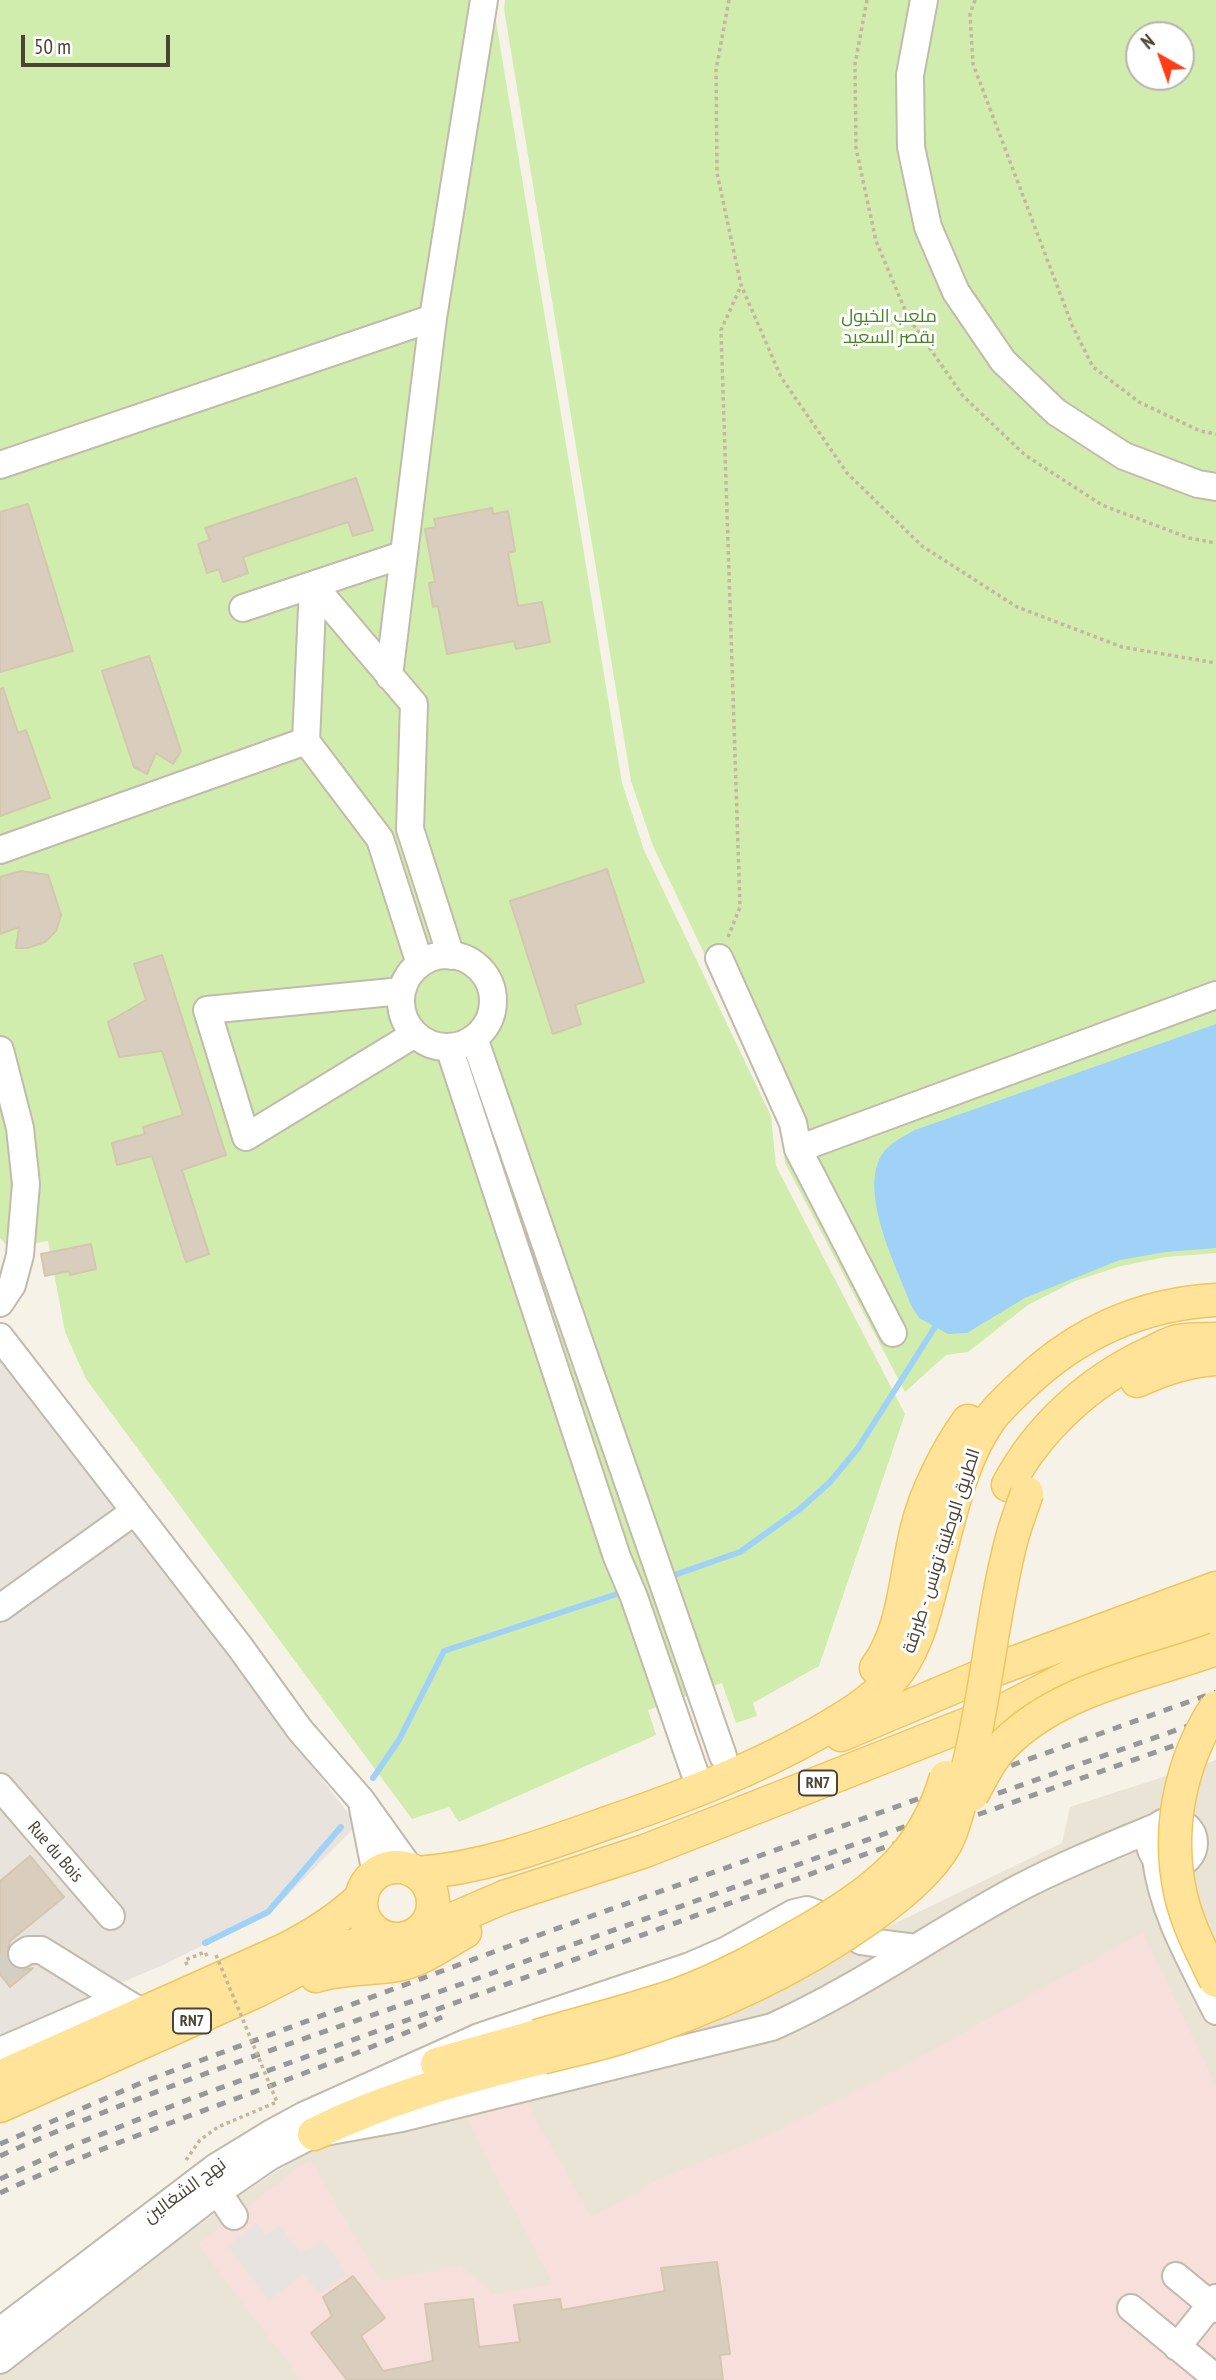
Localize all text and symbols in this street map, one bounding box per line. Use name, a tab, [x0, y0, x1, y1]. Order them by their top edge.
scale bar	[24, 21, 173, 65]
north arrow	[1125, 21, 1195, 91]
text: N	[1136, 29, 1159, 54]
text: 50 m	[34, 33, 71, 60]
park label: ملعب الخيول بقصر السعيد	[841, 306, 937, 348]
street label: الطريق الوطنية تونس - طبرقة	[899, 1446, 985, 1656]
road number: RN7	[799, 1770, 837, 1796]
street label: Rue du Bois	[23, 1817, 87, 1887]
road number: RN7	[173, 2008, 211, 2034]
street label: نهج الشغالين	[140, 2154, 230, 2228]

